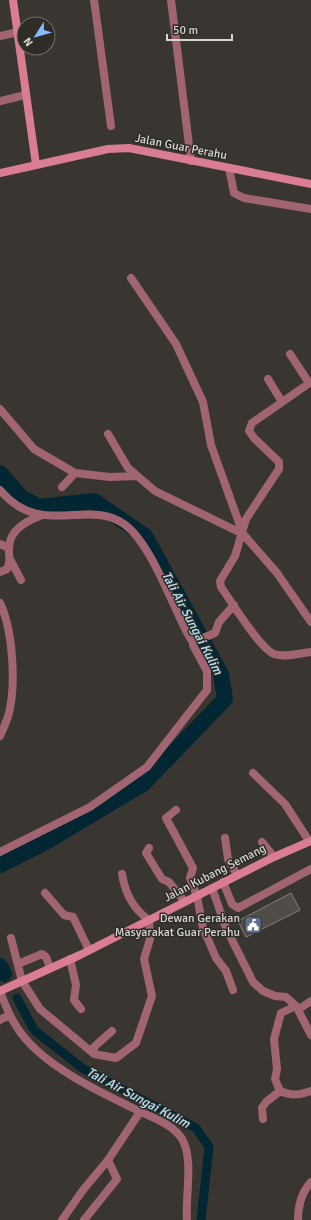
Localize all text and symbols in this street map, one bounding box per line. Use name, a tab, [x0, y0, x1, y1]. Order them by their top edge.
north arrow	[16, 16, 56, 56]
scale bar	[167, 16, 232, 42]
text: 50 m	[173, 23, 198, 38]
text: N	[21, 35, 36, 49]
street label: Jalan Guar Perahu	[134, 131, 228, 163]
water label: Tali Air Sungai Kulim	[158, 569, 226, 678]
street label: Jalan Kubang Semang	[161, 841, 269, 905]
place label: Dewan Gerakan Masyarakat Guar Perahu	[115, 911, 240, 940]
public building icon: Dewan Gerakan Masyarakat Guar Perahu	[243, 915, 263, 935]
water label: Tali Air Sungai Kulim	[84, 1064, 193, 1132]

